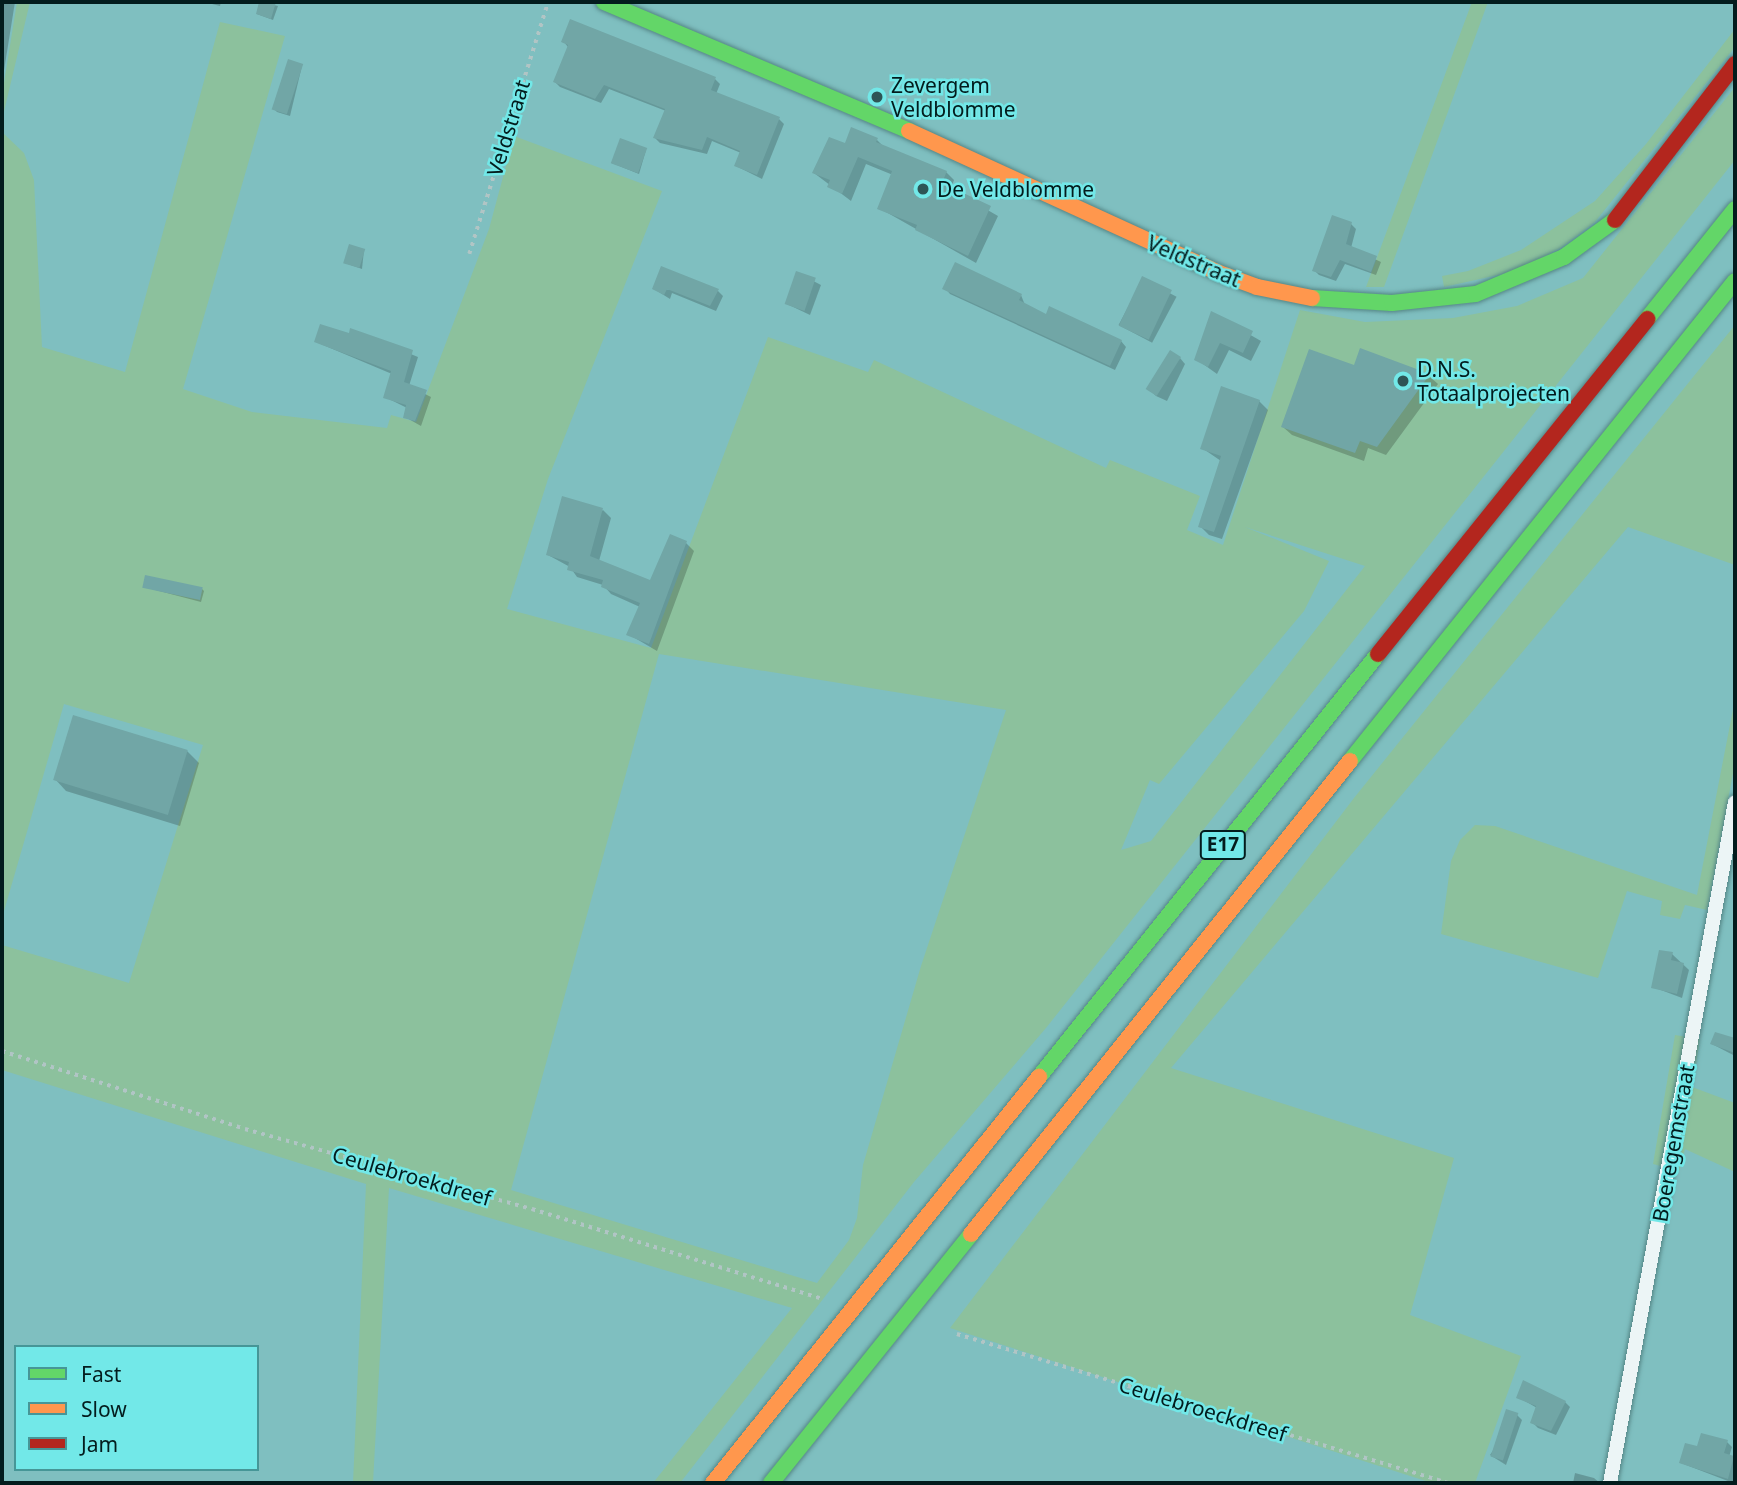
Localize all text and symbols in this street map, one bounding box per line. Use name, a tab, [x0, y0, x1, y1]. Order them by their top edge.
place label: Zevergem Veldblomme	[891, 72, 1016, 122]
street label: Veldstraat	[481, 77, 535, 179]
marker: Zevergem Veldblomme	[869, 89, 885, 105]
place label: De Veldblomme	[937, 176, 1094, 202]
marker: De Veldblomme	[915, 181, 931, 197]
street label: Veldstraat	[1143, 230, 1245, 292]
place label: D.N.S. Totaalprojecten	[1417, 356, 1570, 406]
marker: D.N.S. Totaalprojecten	[1395, 373, 1411, 389]
road number: E17	[1198, 830, 1248, 860]
street label: Boeregemstraat	[1647, 1062, 1699, 1224]
street label: Ceulebroekdreef	[330, 1141, 494, 1211]
legend	[14, 1345, 259, 1471]
text: Fast	[81, 1360, 121, 1388]
street label: Ceulebroeckdreef	[1116, 1371, 1290, 1447]
text: Slow	[81, 1395, 127, 1423]
text: Jam	[81, 1430, 118, 1458]

